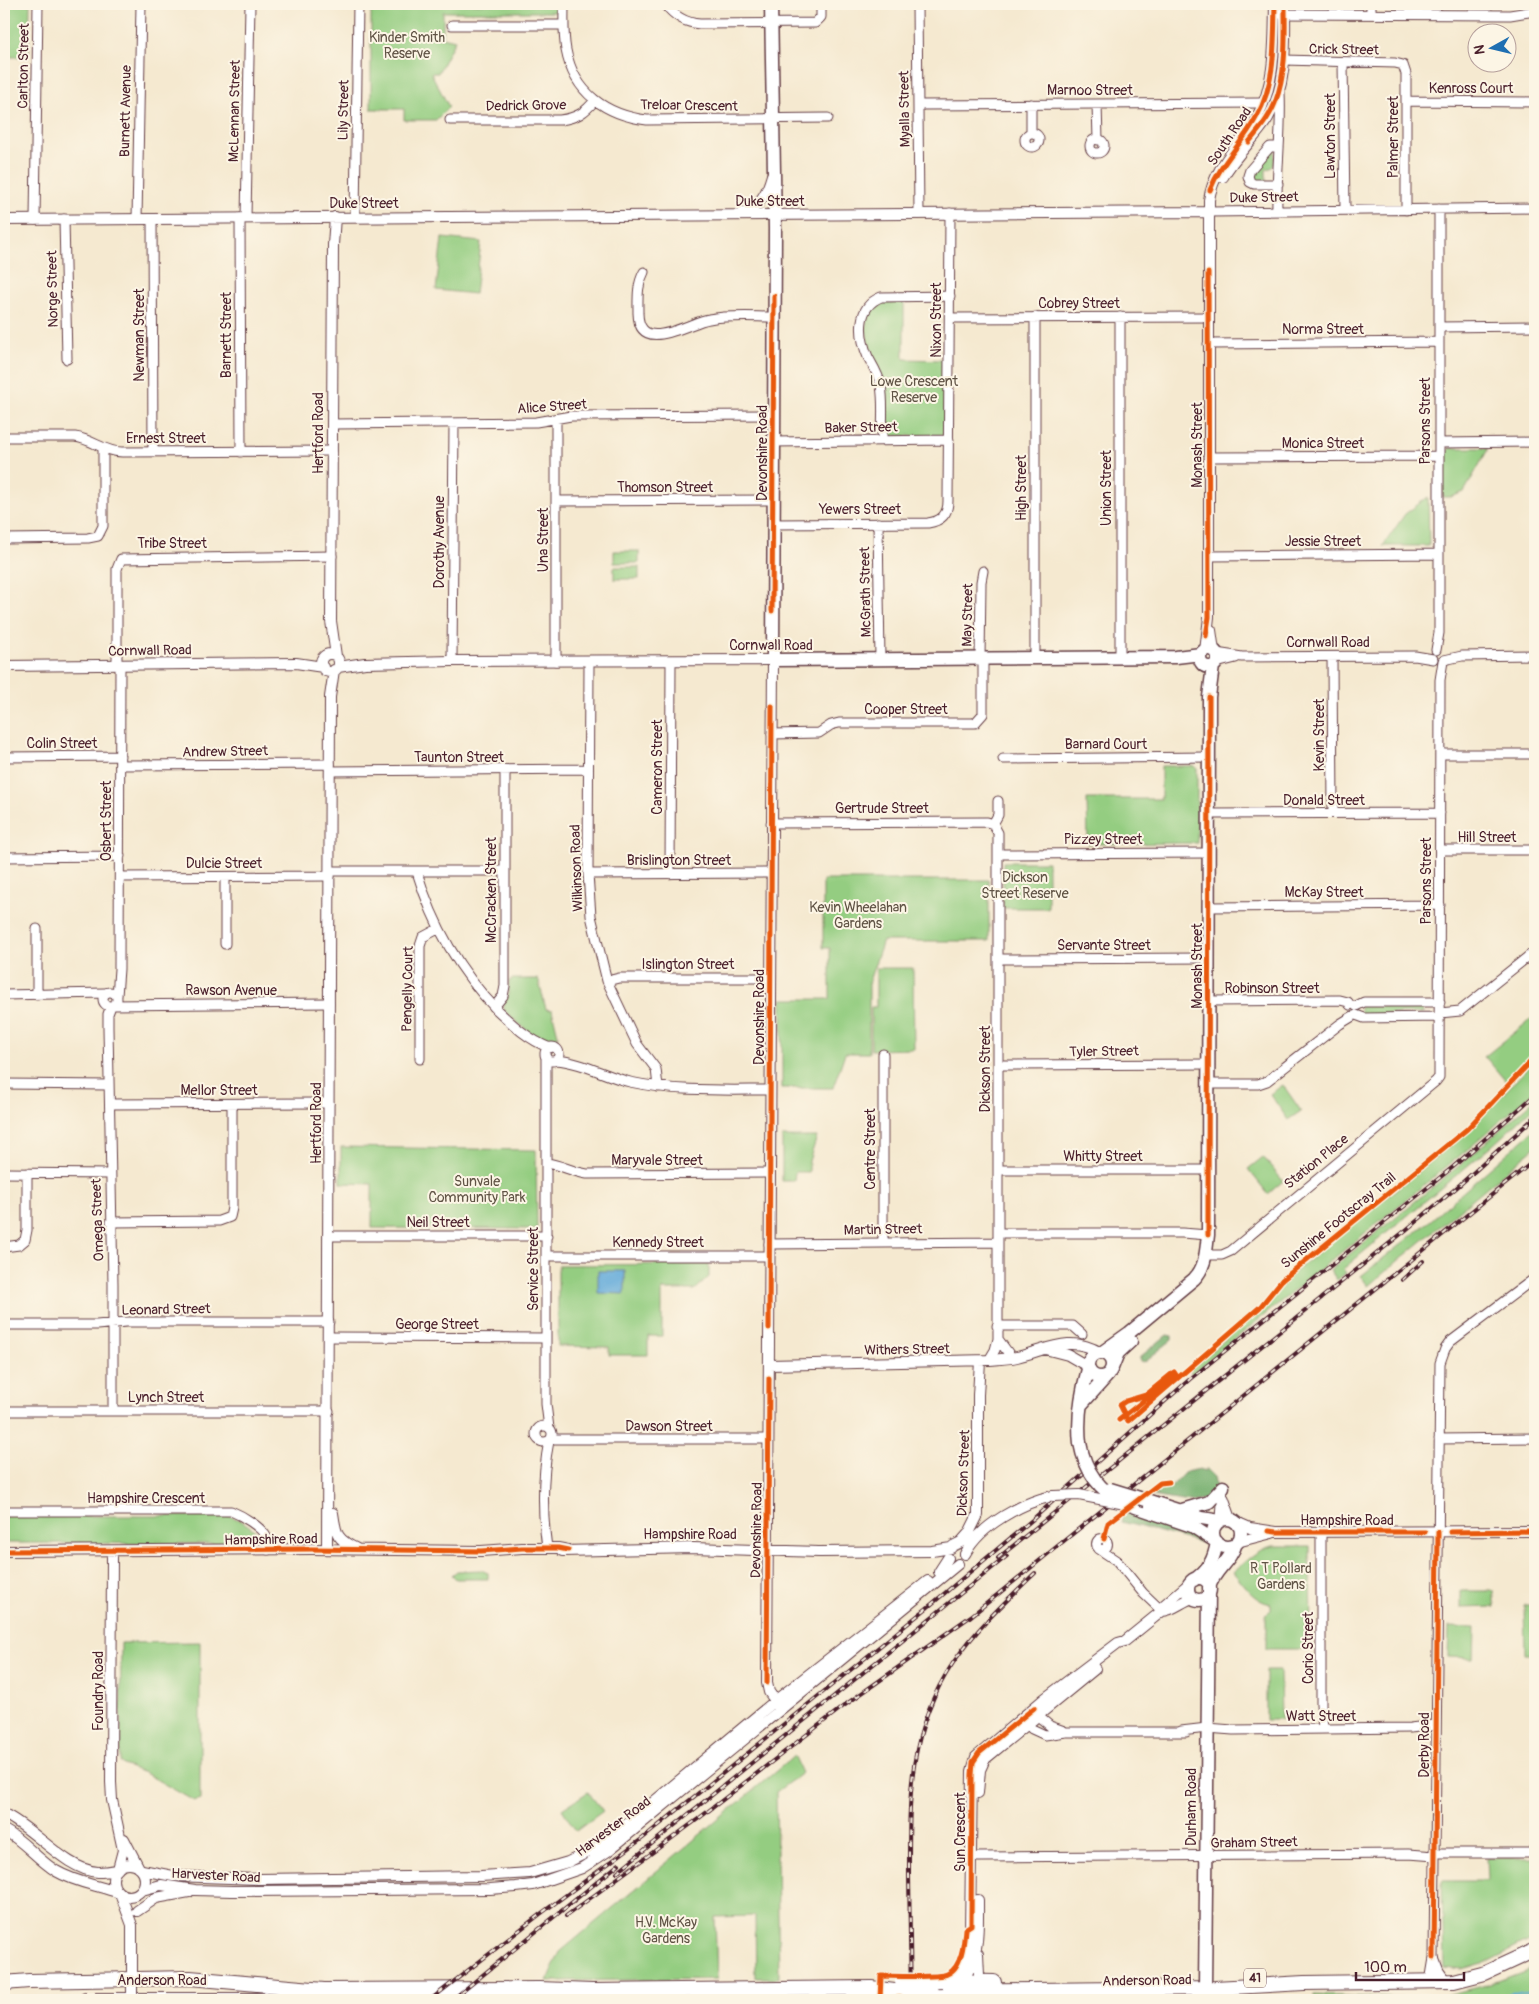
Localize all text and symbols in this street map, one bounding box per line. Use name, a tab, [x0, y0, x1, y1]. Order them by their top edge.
north arrow	[1466, 22, 1516, 72]
street label: Carlton Street	[14, 23, 33, 109]
park label: Kinder Smith Reserve	[369, 29, 445, 62]
street label: Crick Street	[1309, 40, 1380, 59]
text: N	[1471, 44, 1489, 56]
street label: McLennan Street	[225, 59, 244, 162]
street label: Burnett Avenue	[116, 65, 135, 157]
street label: Myalla Street	[895, 70, 914, 148]
street label: Lily Street	[334, 79, 353, 141]
street label: Kenross Court	[1429, 80, 1514, 97]
street label: Marnoo Street	[1047, 82, 1133, 99]
street label: Lawton Street	[1322, 93, 1339, 179]
street label: Palmer Street	[1385, 95, 1402, 178]
street label: Dedrick Grove	[485, 96, 567, 115]
street label: Treloar Crescent	[640, 96, 739, 115]
street label: South Road	[1204, 104, 1255, 169]
street label: Duke Street	[1229, 188, 1299, 207]
street label: Duke Street	[735, 193, 805, 210]
street label: Duke Street	[329, 195, 399, 212]
street label: Norge Street	[43, 250, 62, 328]
street label: Nixon Street	[928, 282, 945, 358]
street label: Newman Street	[131, 288, 148, 382]
street label: Barnett Street	[218, 291, 235, 378]
street label: Cobrey Street	[1038, 295, 1120, 312]
street label: Norma Street	[1282, 321, 1364, 338]
park label: Lowe Crescent Reserve	[870, 373, 959, 406]
street label: Parsons Street	[1417, 377, 1434, 465]
street label: Hertford Road	[310, 392, 327, 474]
street label: Alice Street	[517, 396, 588, 417]
street label: Monash Street	[1189, 402, 1206, 488]
street label: Devonshire Road	[754, 405, 771, 501]
street label: Baker Street	[824, 418, 898, 437]
street label: Ernest Street	[126, 430, 206, 447]
street label: Monica Street	[1282, 435, 1365, 452]
street label: Union Street	[1098, 450, 1115, 526]
street label: High Street	[1013, 455, 1030, 521]
street label: Thomson Street	[617, 479, 713, 496]
street label: Dorothy Avenue	[431, 496, 448, 588]
street label: Yewers Street	[818, 501, 901, 518]
street label: Una Street	[535, 507, 552, 572]
street label: Jessie Street	[1285, 533, 1362, 550]
street label: Tribe Street	[137, 535, 207, 552]
street label: McGrath Street	[856, 546, 875, 638]
street label: May Street	[958, 583, 977, 647]
street label: Cornwall Road	[1286, 634, 1370, 651]
street label: Cornwall Road	[729, 637, 813, 654]
street label: Cornwall Road	[108, 641, 192, 660]
street label: Kevin Street	[1311, 698, 1328, 771]
street label: Cooper Street	[864, 701, 948, 718]
street label: Cameron Street	[649, 719, 666, 815]
street label: Colin Street	[27, 735, 98, 752]
street label: Barnard Court	[1065, 736, 1148, 753]
street label: Andrew Street	[182, 742, 268, 761]
street label: Taunton Street	[414, 749, 504, 766]
street label: Osbert Street	[98, 780, 115, 861]
street label: Donald Street	[1283, 792, 1365, 809]
street label: Gertrude Street	[835, 800, 929, 817]
street label: Wilkinson Road	[566, 824, 587, 912]
street label: Hill Street	[1457, 829, 1517, 846]
street label: Pizzey Street	[1064, 831, 1143, 848]
street label: McCracken Street	[483, 837, 500, 943]
street label: Parsons Street	[1418, 837, 1435, 925]
street label: Brislington Street	[627, 852, 731, 869]
street label: Dulcie Street	[186, 855, 263, 872]
park label: Dickson Street Reserve	[981, 869, 1069, 902]
street label: McKay Street	[1284, 884, 1364, 901]
park label: Kevin Wheelahan Gardens	[809, 899, 907, 932]
street label: Monash Street	[1189, 923, 1206, 1009]
street label: Servante Street	[1057, 937, 1151, 954]
street label: Pengelly Court	[398, 946, 417, 1032]
street label: Islington Street	[642, 956, 735, 973]
street label: Devonshire Road	[751, 969, 768, 1065]
street label: Robinson Street	[1224, 980, 1320, 997]
street label: Rawson Avenue	[185, 982, 277, 999]
street label: Dickson Street	[977, 1025, 994, 1112]
street label: Tyler Street	[1069, 1042, 1139, 1061]
street label: Mellor Street	[180, 1082, 258, 1099]
street label: Hertford Road	[308, 1082, 325, 1164]
street label: Centre Street	[862, 1108, 879, 1190]
street label: Station Place	[1281, 1130, 1352, 1193]
street label: Whitty Street	[1063, 1148, 1143, 1165]
street label: Maryvale Street	[611, 1152, 703, 1169]
street label: Sunshine Footscray Trail	[1277, 1169, 1399, 1272]
park label: Sunvale Community Park	[428, 1173, 526, 1206]
street label: Omega Street	[88, 1178, 107, 1262]
street label: Neil Street	[406, 1214, 470, 1231]
street label: Martin Street	[844, 1220, 923, 1239]
street label: Service Street	[525, 1227, 542, 1311]
street label: Kennedy Street	[612, 1234, 704, 1251]
street label: Leonard Street	[121, 1300, 211, 1319]
street label: George Street	[395, 1316, 479, 1333]
street label: Withers Street	[864, 1340, 950, 1359]
street label: Lynch Street	[128, 1389, 205, 1406]
street label: Dawson Street	[625, 1418, 713, 1435]
street label: Dickson Street	[953, 1429, 974, 1517]
street label: Devonshire Road	[747, 1482, 766, 1578]
street label: Hampshire Crescent	[87, 1490, 205, 1507]
street label: Hampshire Road	[1300, 1512, 1394, 1529]
street label: Hampshire Road	[643, 1526, 737, 1543]
street label: Hampshire Road	[224, 1530, 318, 1549]
park label: R T Pollard Gardens	[1250, 1560, 1312, 1593]
street label: Corio Street	[1300, 1612, 1317, 1684]
street label: Foundry Road	[90, 1651, 107, 1731]
street label: Watt Street	[1286, 1708, 1357, 1725]
street label: Derby Road	[1416, 1712, 1433, 1778]
street label: Durham Road	[1183, 1768, 1200, 1846]
street label: Sun Crescent	[952, 1792, 969, 1872]
street label: Harvester Road	[572, 1793, 654, 1860]
street label: Graham Street	[1210, 1833, 1298, 1852]
street label: Harvester Road	[171, 1865, 261, 1886]
park label: H.V. McKay Gardens	[635, 1914, 697, 1947]
scale bar	[1356, 1949, 1464, 1981]
text: 100 m	[1364, 1958, 1407, 1977]
road number: 41	[1244, 1969, 1266, 1988]
street label: Anderson Road	[1102, 1971, 1192, 1990]
street label: Anderson Road	[117, 1972, 207, 1989]

